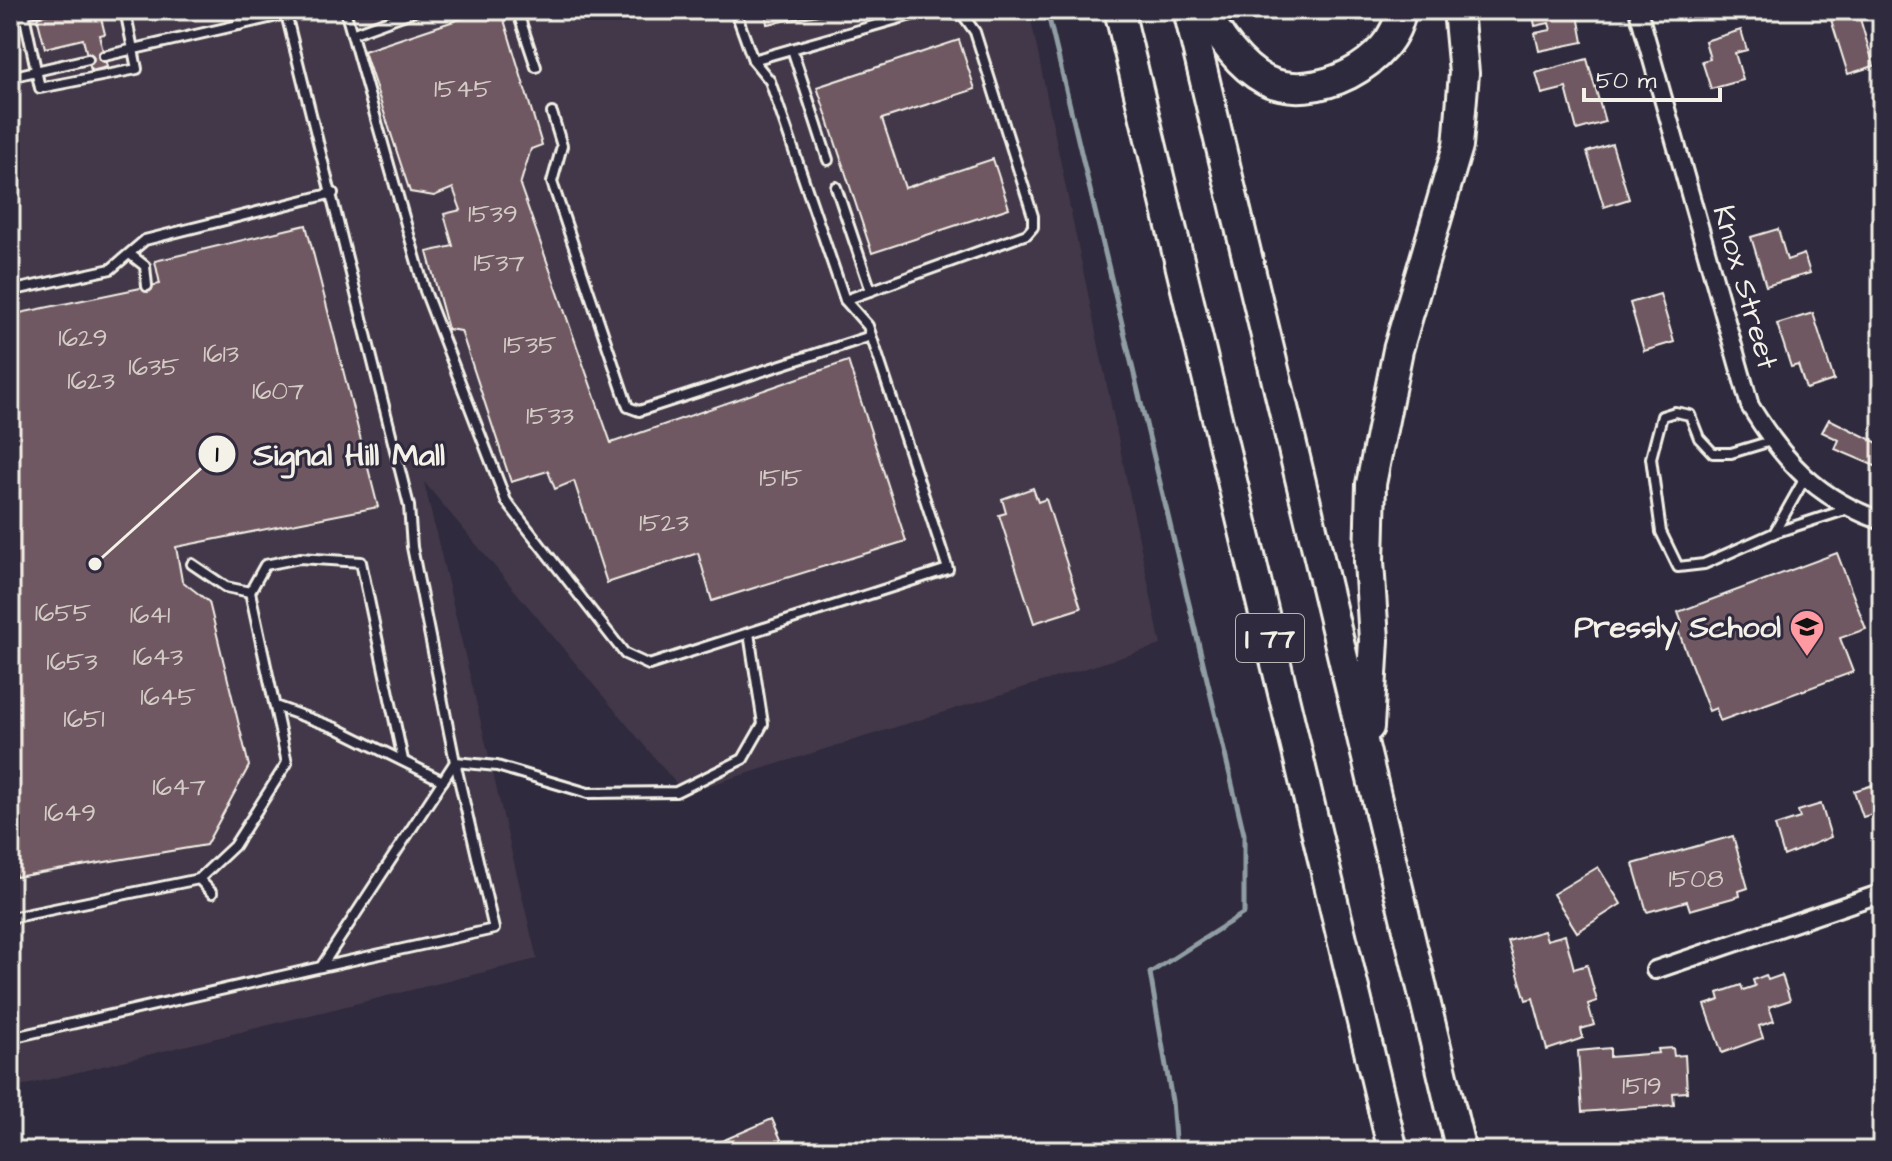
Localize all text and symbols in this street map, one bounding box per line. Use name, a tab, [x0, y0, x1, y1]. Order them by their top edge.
scale bar	[1584, 52, 1720, 102]
text: 50 m	[1596, 64, 1657, 98]
house number: 1545	[434, 71, 492, 107]
house number: 1539	[468, 196, 518, 232]
street label: Knox Street	[1702, 200, 1788, 374]
house number: 1537	[474, 245, 524, 281]
house number: 1629	[58, 320, 108, 356]
house number: 1535	[503, 327, 557, 363]
house number: 1613	[203, 336, 239, 372]
house number: 1635	[128, 349, 180, 385]
house number: 1623	[67, 363, 115, 399]
house number: 1607	[252, 373, 304, 409]
house number: 1533	[526, 398, 574, 434]
callout: Signal Hill Mall	[197, 426, 461, 482]
text: Signal Hill Mall	[252, 433, 445, 479]
text: 1	[215, 438, 219, 472]
house number: 1515	[759, 460, 803, 496]
house number: 1523	[639, 505, 689, 541]
house number: 1655	[35, 595, 91, 631]
house number: 1641	[130, 597, 170, 633]
place label: Pressly School	[1574, 607, 1781, 651]
school or university icon: Pressly School	[1788, 608, 1826, 658]
road number: I 77	[1236, 614, 1304, 662]
house number: 1643	[133, 639, 183, 675]
house number: 1653	[46, 644, 98, 680]
house number: 1645	[140, 679, 196, 715]
house number: 1651	[63, 701, 105, 737]
house number: 1647	[152, 769, 206, 805]
house number: 1649	[44, 795, 96, 831]
house number: 1508	[1669, 861, 1724, 897]
house number: 1519	[1622, 1068, 1662, 1104]

